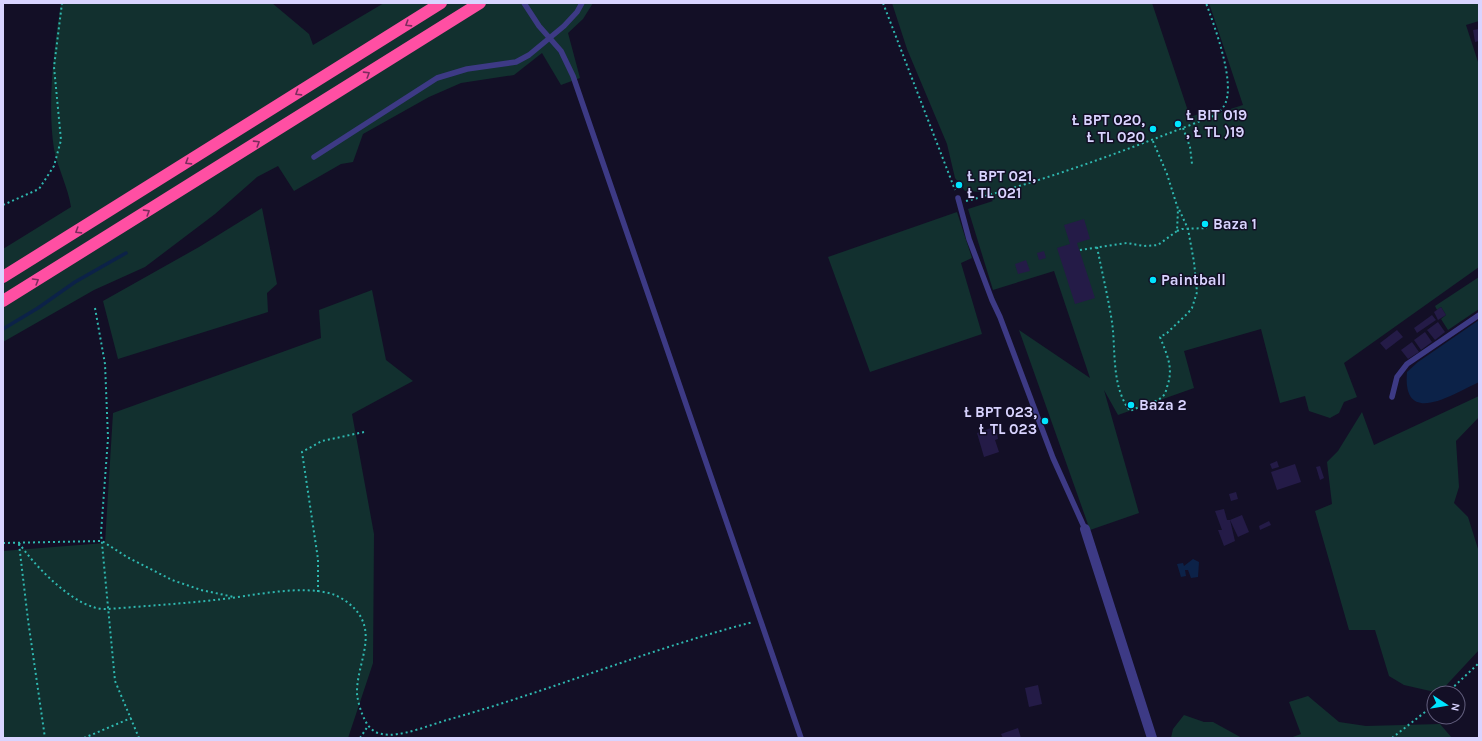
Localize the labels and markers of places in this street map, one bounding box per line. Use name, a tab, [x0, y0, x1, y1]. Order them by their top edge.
place label: Ł BIT 019 , Ł TL )19	[1186, 106, 1247, 141]
place label: Ł BPT 020, Ł TL 020	[1072, 111, 1145, 146]
marker: Ł BIT 019 , Ł TL )19	[1173, 119, 1183, 129]
marker: Ł BPT 020, Ł TL 020	[1148, 124, 1158, 134]
place label: Ł BPT 021, Ł TL 021	[967, 167, 1036, 202]
marker: Ł BPT 021, Ł TL 021	[954, 180, 964, 190]
place label: Baza 1	[1213, 215, 1257, 233]
marker: Baza 1	[1200, 219, 1210, 229]
place label: Paintball	[1161, 271, 1226, 289]
marker: Paintball	[1148, 275, 1158, 285]
place label: Baza 2	[1139, 396, 1187, 414]
marker: Baza 2	[1126, 400, 1136, 410]
place label: Ł BPT 023, Ł TL 023	[964, 403, 1037, 438]
marker: Ł BPT 023, Ł TL 023	[1040, 416, 1050, 426]

